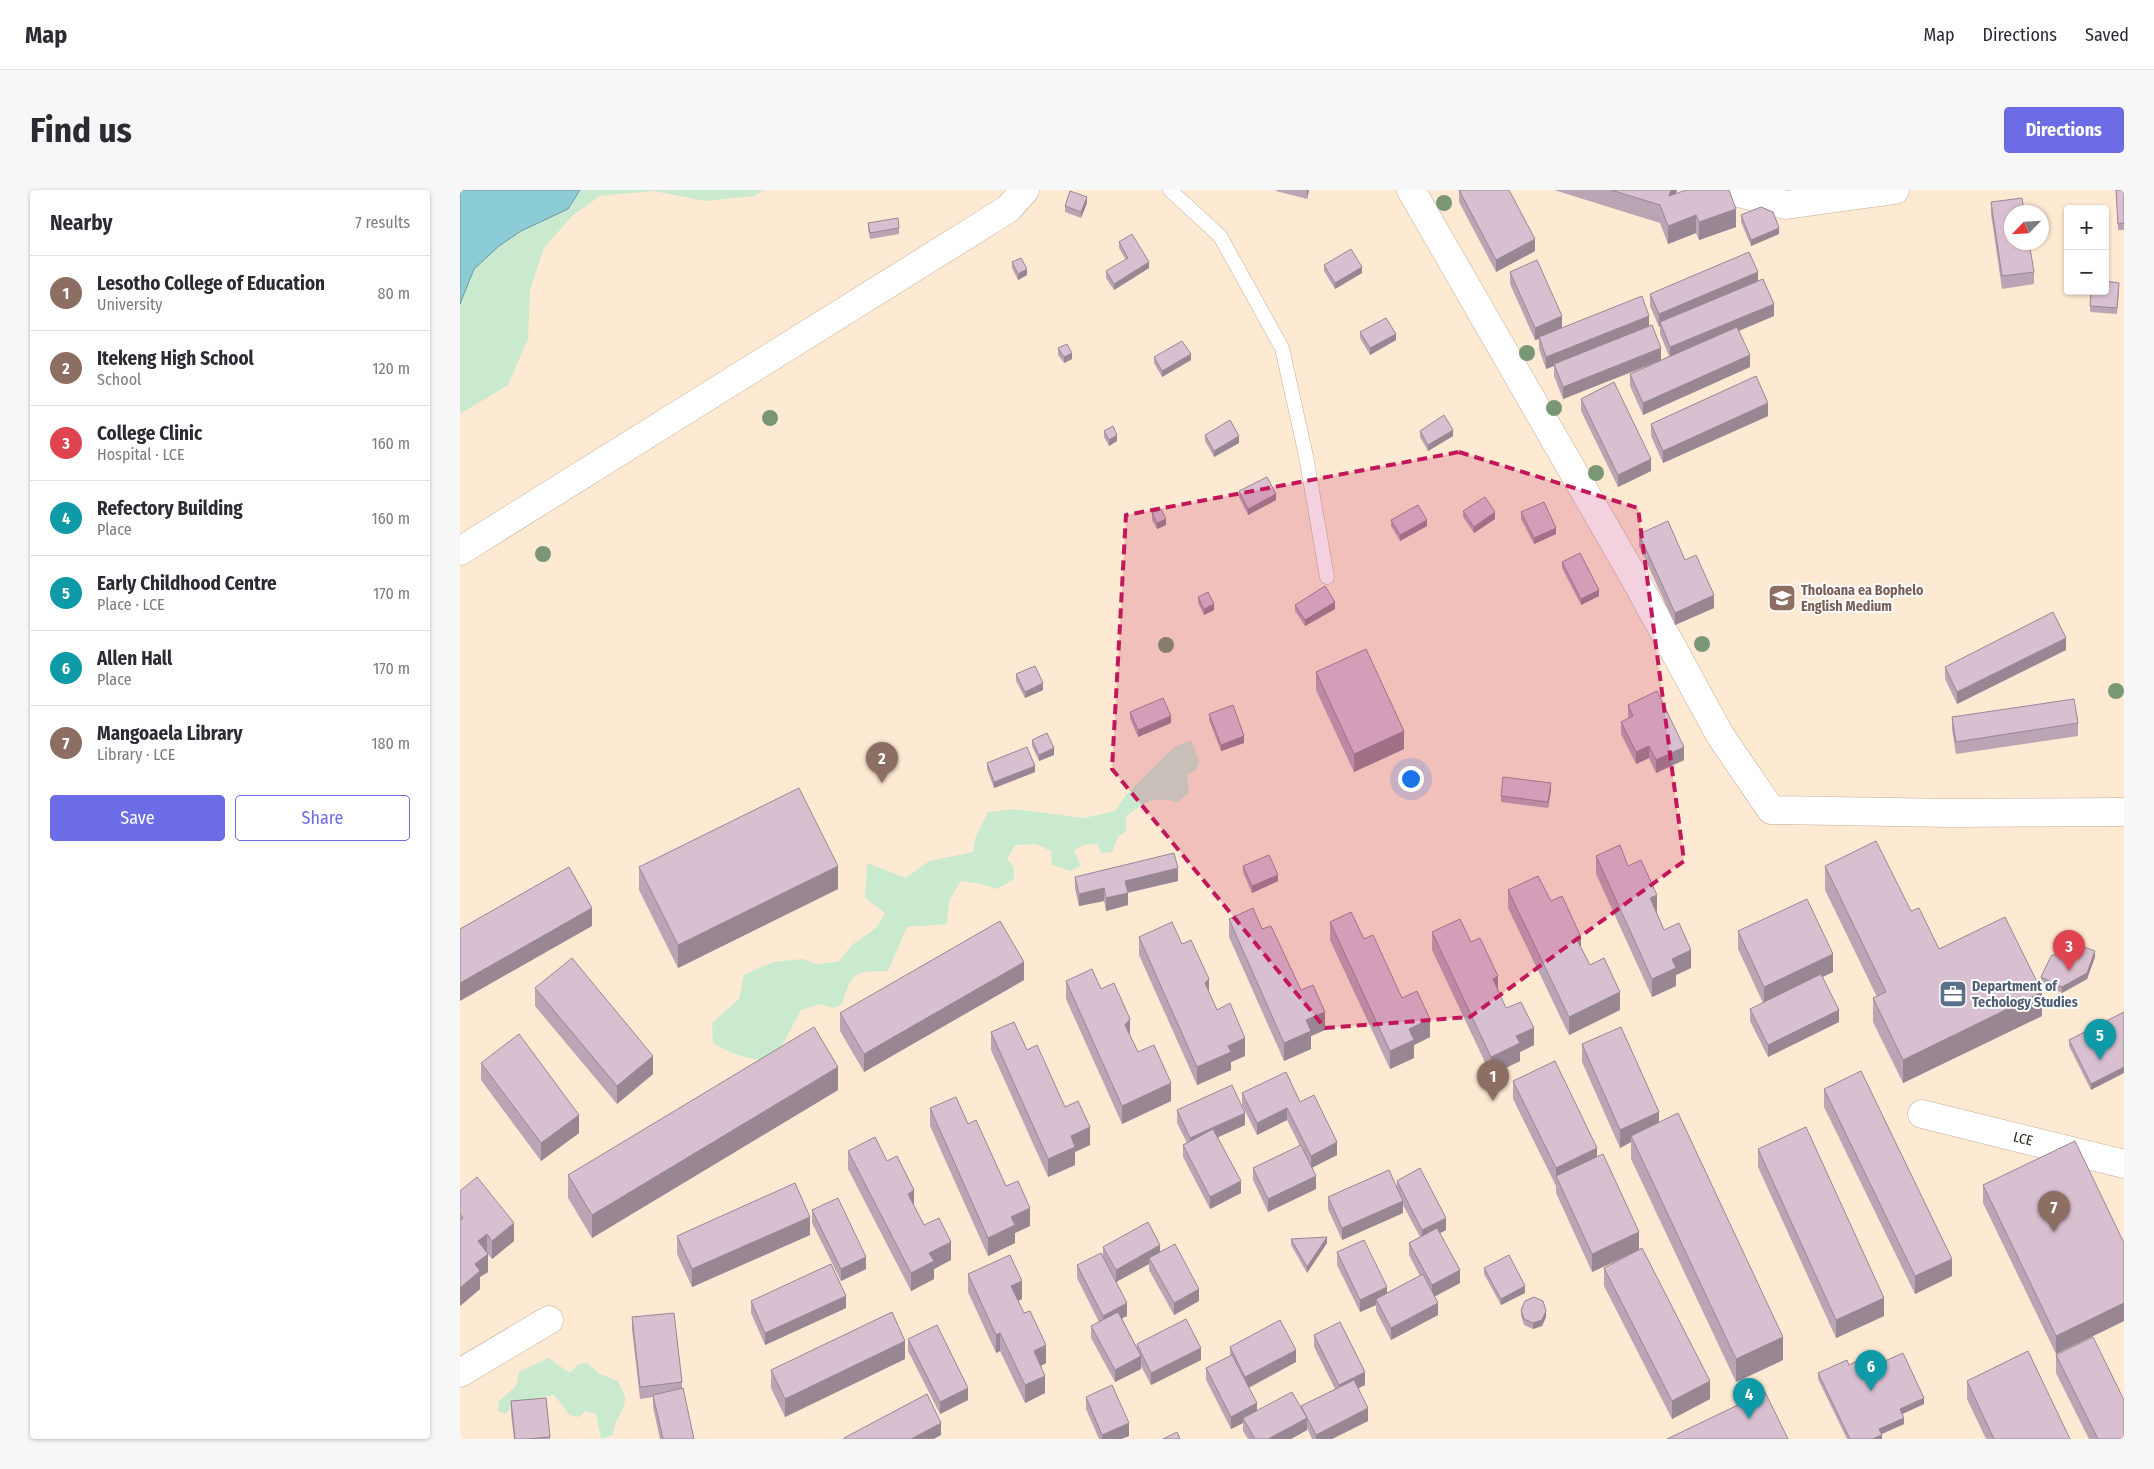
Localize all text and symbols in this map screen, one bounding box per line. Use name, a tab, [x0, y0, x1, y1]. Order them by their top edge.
text: Map	[25, 21, 67, 49]
text: Map	[1923, 24, 1955, 46]
text: Directions	[1983, 24, 2057, 46]
text: Saved	[2085, 24, 2129, 46]
button: Directions	[2004, 107, 2124, 153]
text: Find us	[30, 109, 132, 151]
north arrow	[2004, 205, 2049, 250]
map controls	[2064, 205, 2109, 295]
button: +	[2064, 205, 2109, 250]
text: Nearby	[50, 210, 112, 236]
text: 7 results	[355, 213, 410, 232]
button: −	[2064, 250, 2109, 295]
text: Lesotho College of Education	[97, 272, 325, 295]
text: 1	[63, 284, 69, 303]
text: 80 m	[378, 284, 410, 303]
text: University	[97, 295, 162, 314]
text: Itekeng High School	[97, 347, 254, 370]
text: 2	[62, 359, 70, 378]
text: 120 m	[372, 359, 410, 378]
text: School	[97, 370, 141, 389]
text: College Clinic	[97, 422, 202, 445]
text: 3	[62, 434, 70, 453]
text: 160 m	[371, 434, 410, 453]
text: Hospital · LCE	[97, 445, 184, 464]
text: Refectory Building	[97, 497, 243, 520]
text: 4	[62, 509, 70, 528]
text: 160 m	[371, 509, 410, 528]
text: Place	[97, 520, 132, 539]
text: Early Childhood Centre	[97, 572, 277, 595]
place label: Tholoana ea Bophelo English Medium	[1801, 582, 1924, 615]
school or university icon: Tholoana ea Bophelo English Medium	[1767, 583, 1797, 613]
text: 5	[62, 584, 70, 603]
text: 170 m	[373, 584, 410, 603]
text: Place · LCE	[97, 595, 165, 614]
text: Allen Hall	[97, 647, 172, 670]
text: 6	[62, 659, 70, 678]
text: 170 m	[373, 659, 410, 678]
text: Place	[97, 670, 132, 689]
text: Mangoaela Library	[97, 722, 243, 745]
text: 7	[63, 734, 69, 753]
text: 180 m	[371, 734, 410, 753]
pin: 2	[866, 742, 898, 783]
text: Library · LCE	[97, 745, 175, 764]
your location	[1398, 766, 1424, 792]
button: Save	[50, 795, 225, 841]
button: Share	[235, 795, 410, 841]
pin: 3	[2053, 930, 2085, 971]
place label: Department of Techology Studies	[1972, 978, 2078, 1011]
office icon: Department of Techology Studies	[1938, 979, 1968, 1009]
pin: 5	[2084, 1019, 2116, 1060]
pin: 1	[1477, 1060, 1509, 1101]
street label: LCE	[2012, 1128, 2035, 1150]
pin: 7	[2038, 1191, 2070, 1232]
pin: 6	[1855, 1350, 1887, 1391]
pin: 4	[1733, 1378, 1765, 1419]

